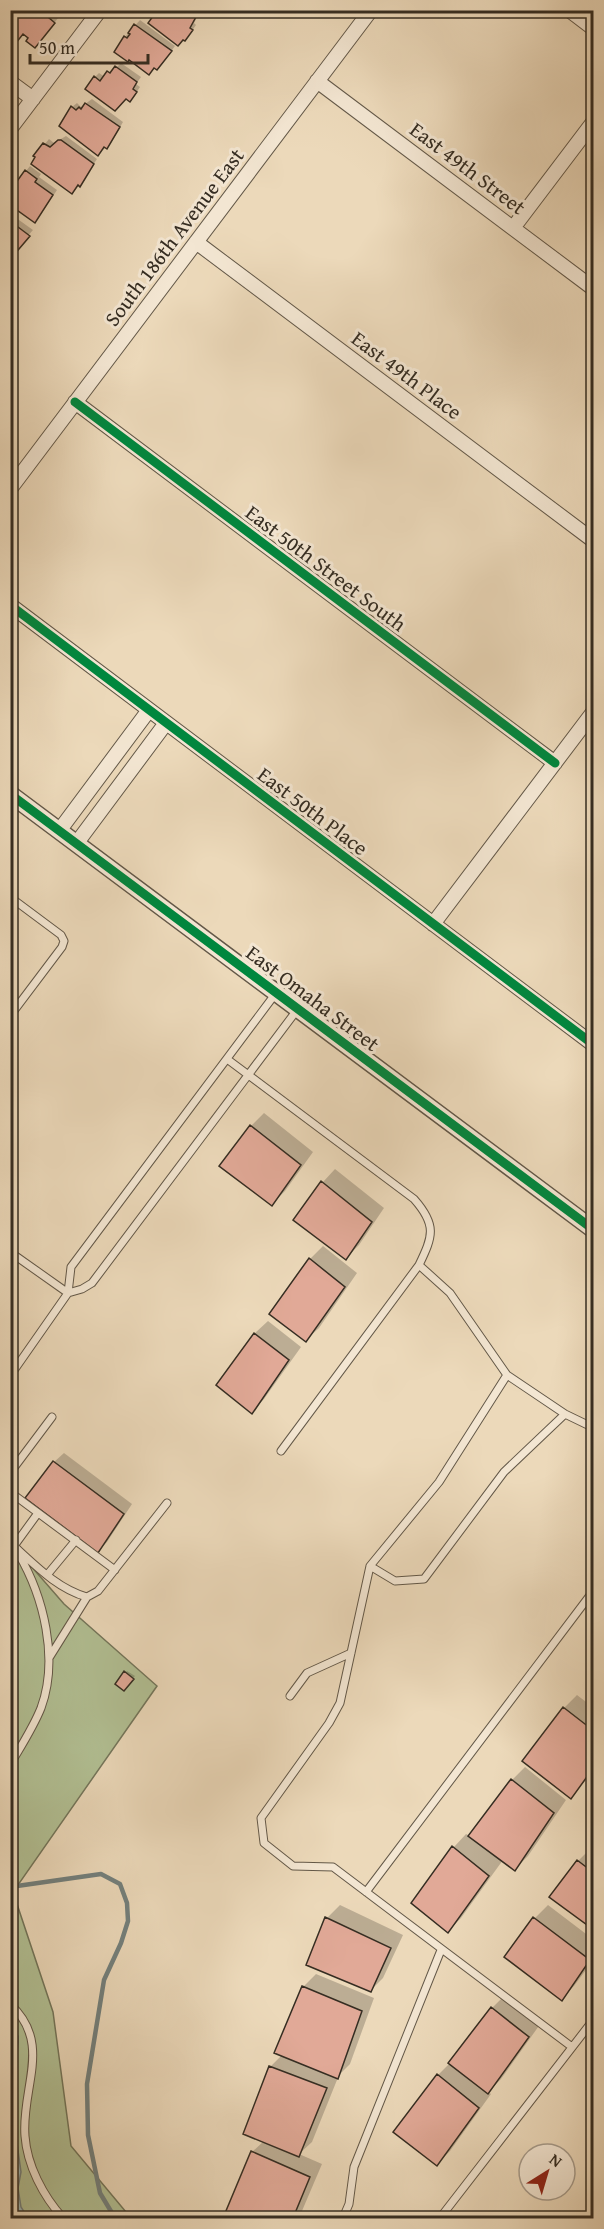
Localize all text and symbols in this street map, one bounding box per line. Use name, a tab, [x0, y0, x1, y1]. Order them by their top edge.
scale bar	[30, 27, 148, 65]
text: 50 m	[39, 34, 75, 61]
street label: East 49th Street	[404, 114, 533, 222]
street label: South 186th Avenue East	[97, 141, 252, 332]
street label: East 49th Place	[345, 323, 469, 427]
street label: East 50th Street South	[239, 497, 413, 639]
street label: East 50th Place	[251, 759, 375, 863]
street label: East Omaha Street	[240, 937, 387, 1059]
north arrow	[517, 2142, 577, 2202]
text: N	[545, 2147, 568, 2173]

